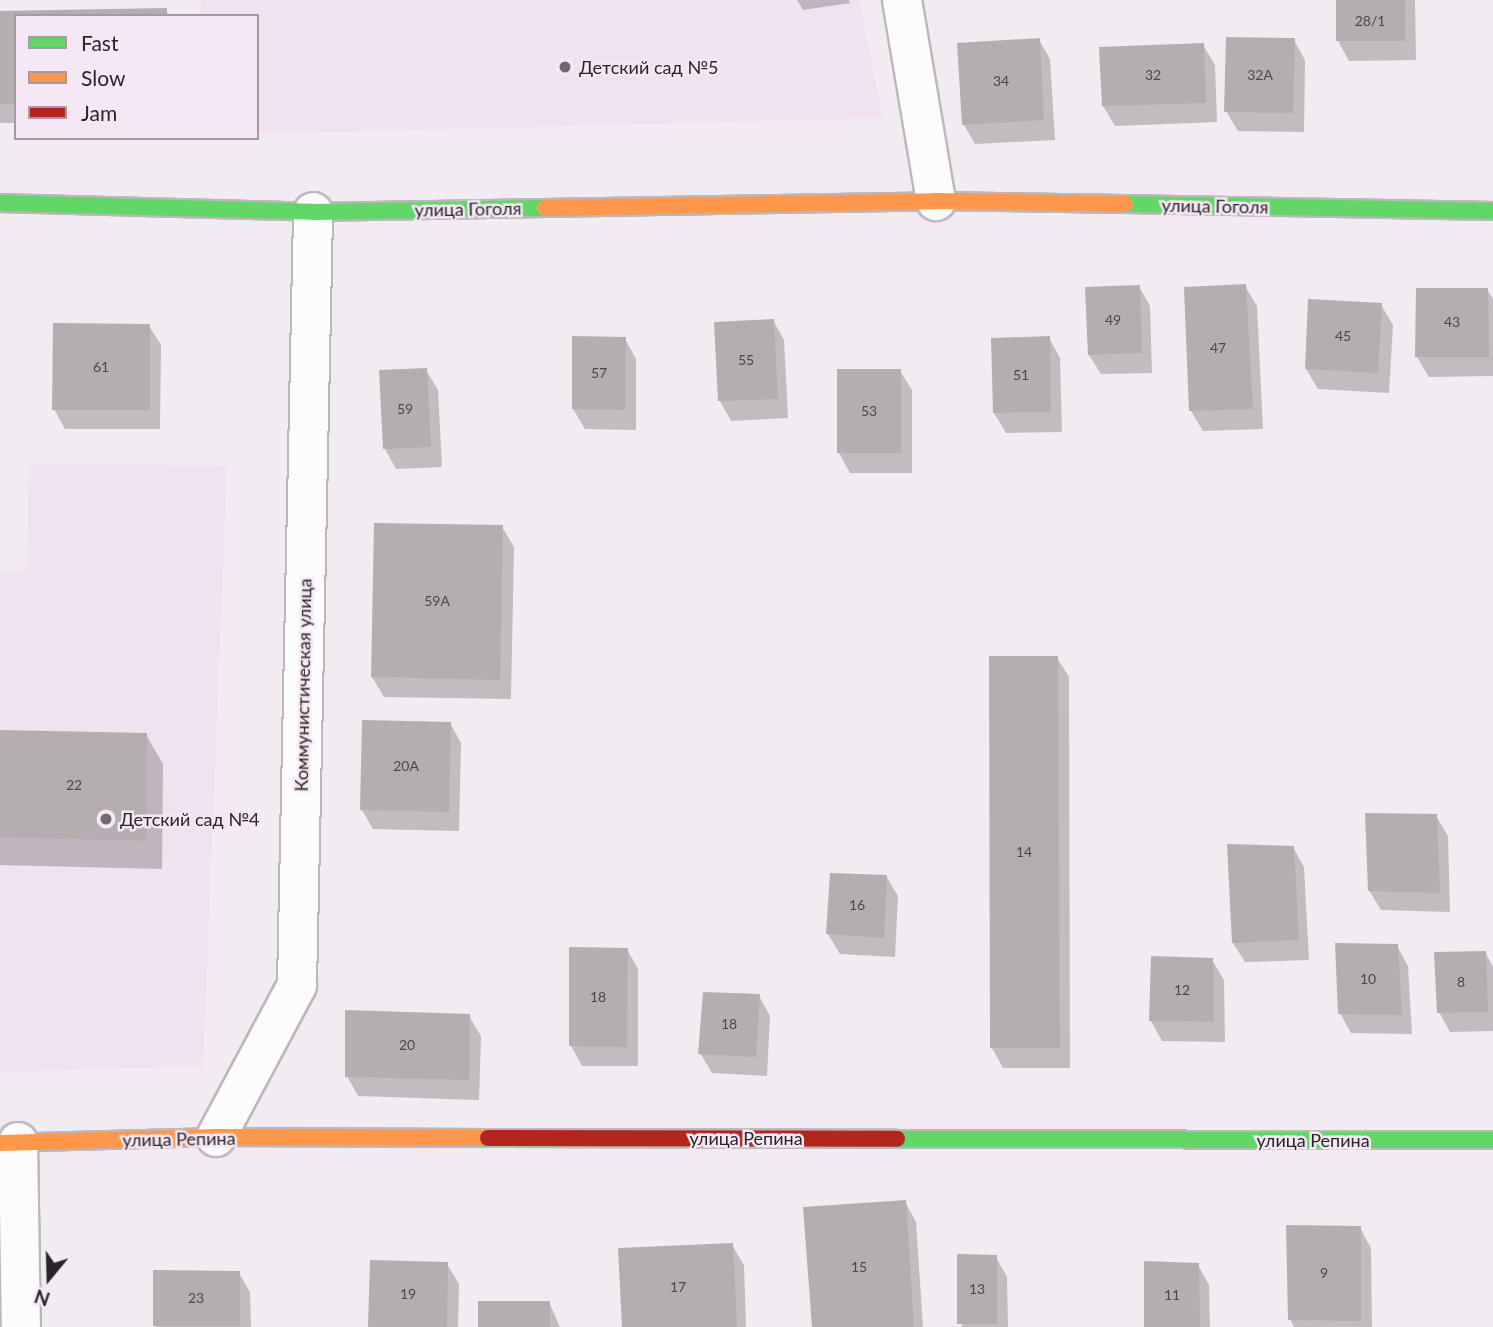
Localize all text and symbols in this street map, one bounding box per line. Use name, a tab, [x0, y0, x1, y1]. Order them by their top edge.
house number: 28/1	[1355, 13, 1385, 29]
legend	[14, 14, 259, 140]
text: Fast	[81, 30, 118, 55]
place label: Детский сад №5	[579, 56, 718, 78]
marker: Детский сад №5	[557, 59, 573, 75]
text: Slow	[81, 65, 125, 90]
house number: 32	[1145, 67, 1161, 83]
house number: 32А	[1247, 67, 1273, 83]
house number: 34	[993, 73, 1009, 89]
text: Jam	[81, 100, 117, 125]
street label: улица Гоголя	[1161, 194, 1269, 218]
street label: улица Гоголя	[414, 197, 522, 221]
house number: 49	[1105, 312, 1121, 328]
house number: 43	[1444, 314, 1460, 330]
house number: 45	[1335, 328, 1351, 344]
house number: 47	[1210, 340, 1226, 356]
house number: 55	[738, 352, 754, 368]
house number: 61	[93, 359, 109, 375]
house number: 57	[591, 365, 607, 381]
house number: 51	[1013, 367, 1029, 383]
house number: 59	[397, 401, 413, 417]
house number: 53	[861, 403, 877, 419]
street label: Коммунистическая улица	[290, 578, 316, 792]
house number: 59А	[424, 593, 450, 609]
house number: 20А	[393, 758, 419, 774]
house number: 22	[66, 777, 82, 793]
place label: Детский сад №4	[120, 808, 259, 830]
marker: Детский сад №4	[98, 811, 114, 827]
house number: 14	[1016, 844, 1032, 860]
house number: 16	[849, 897, 865, 913]
house number: 10	[1360, 971, 1376, 987]
house number: 8	[1457, 974, 1465, 990]
house number: 12	[1174, 982, 1190, 998]
house number: 18	[590, 989, 606, 1005]
house number: 18	[721, 1016, 737, 1032]
house number: 20	[399, 1037, 415, 1053]
street label: улица Репина	[122, 1127, 236, 1151]
street label: улица Репина	[689, 1127, 803, 1149]
street label: улица Репина	[1256, 1129, 1370, 1151]
north arrow	[14, 1243, 84, 1313]
house number: 15	[851, 1259, 867, 1275]
house number: 9	[1320, 1265, 1328, 1281]
house number: 17	[670, 1279, 686, 1295]
house number: 13	[969, 1281, 985, 1297]
text: N	[31, 1285, 53, 1312]
house number: 19	[400, 1286, 416, 1302]
house number: 11	[1164, 1287, 1180, 1303]
house number: 23	[188, 1290, 204, 1306]

